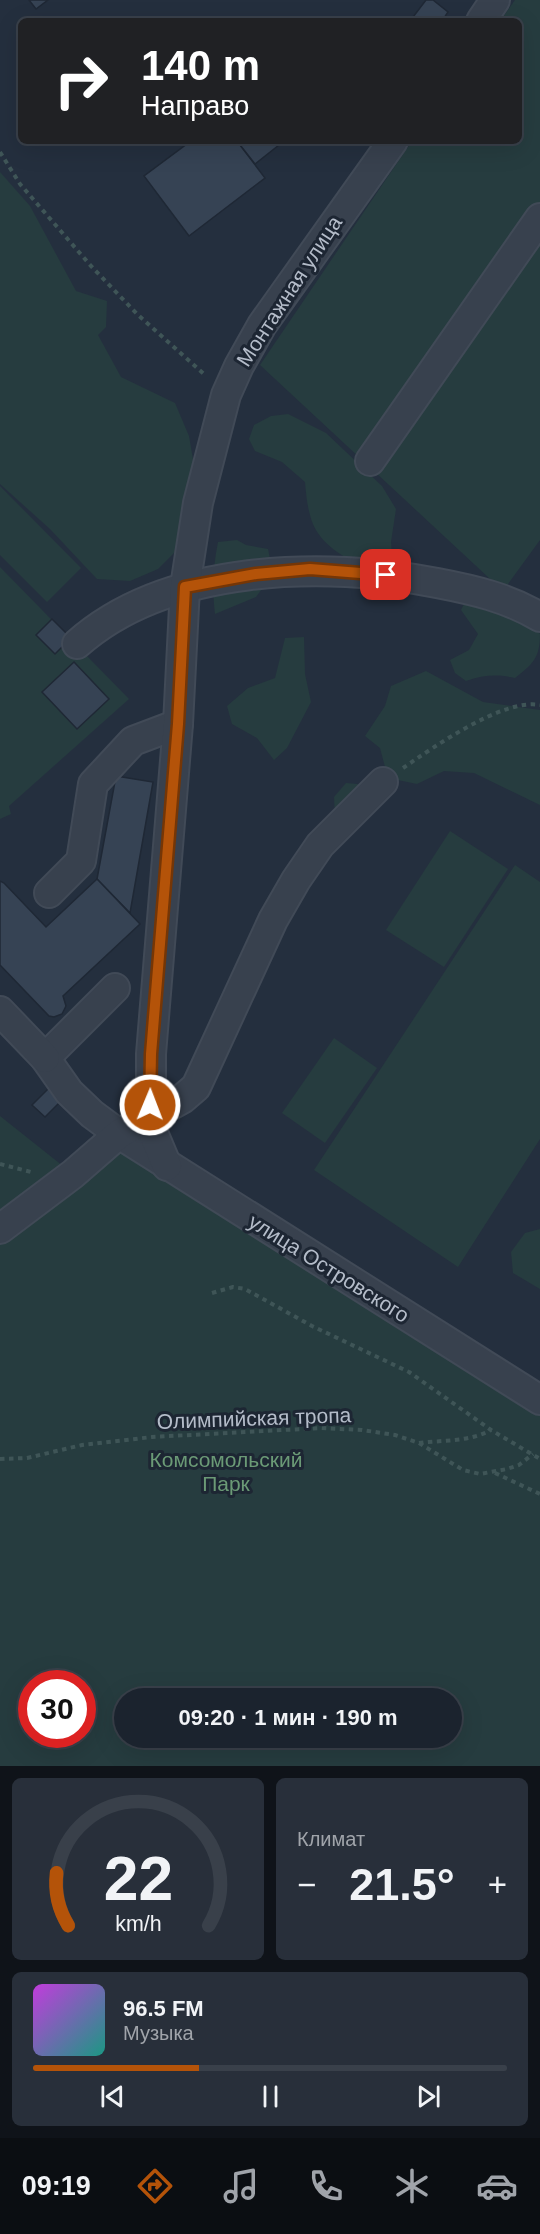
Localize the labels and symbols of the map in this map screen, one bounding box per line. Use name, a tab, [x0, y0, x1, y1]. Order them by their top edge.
street label: Монтажная улица	[232, 211, 346, 370]
pin	[360, 549, 411, 600]
position arrow	[118, 1073, 182, 1137]
street label: улица Островского	[245, 1209, 413, 1327]
street label: Олимпийская тропа	[156, 1403, 352, 1433]
park label: Комсомольский Парк	[150, 1448, 302, 1495]
speed limit sign: 30	[18, 1670, 96, 1748]

